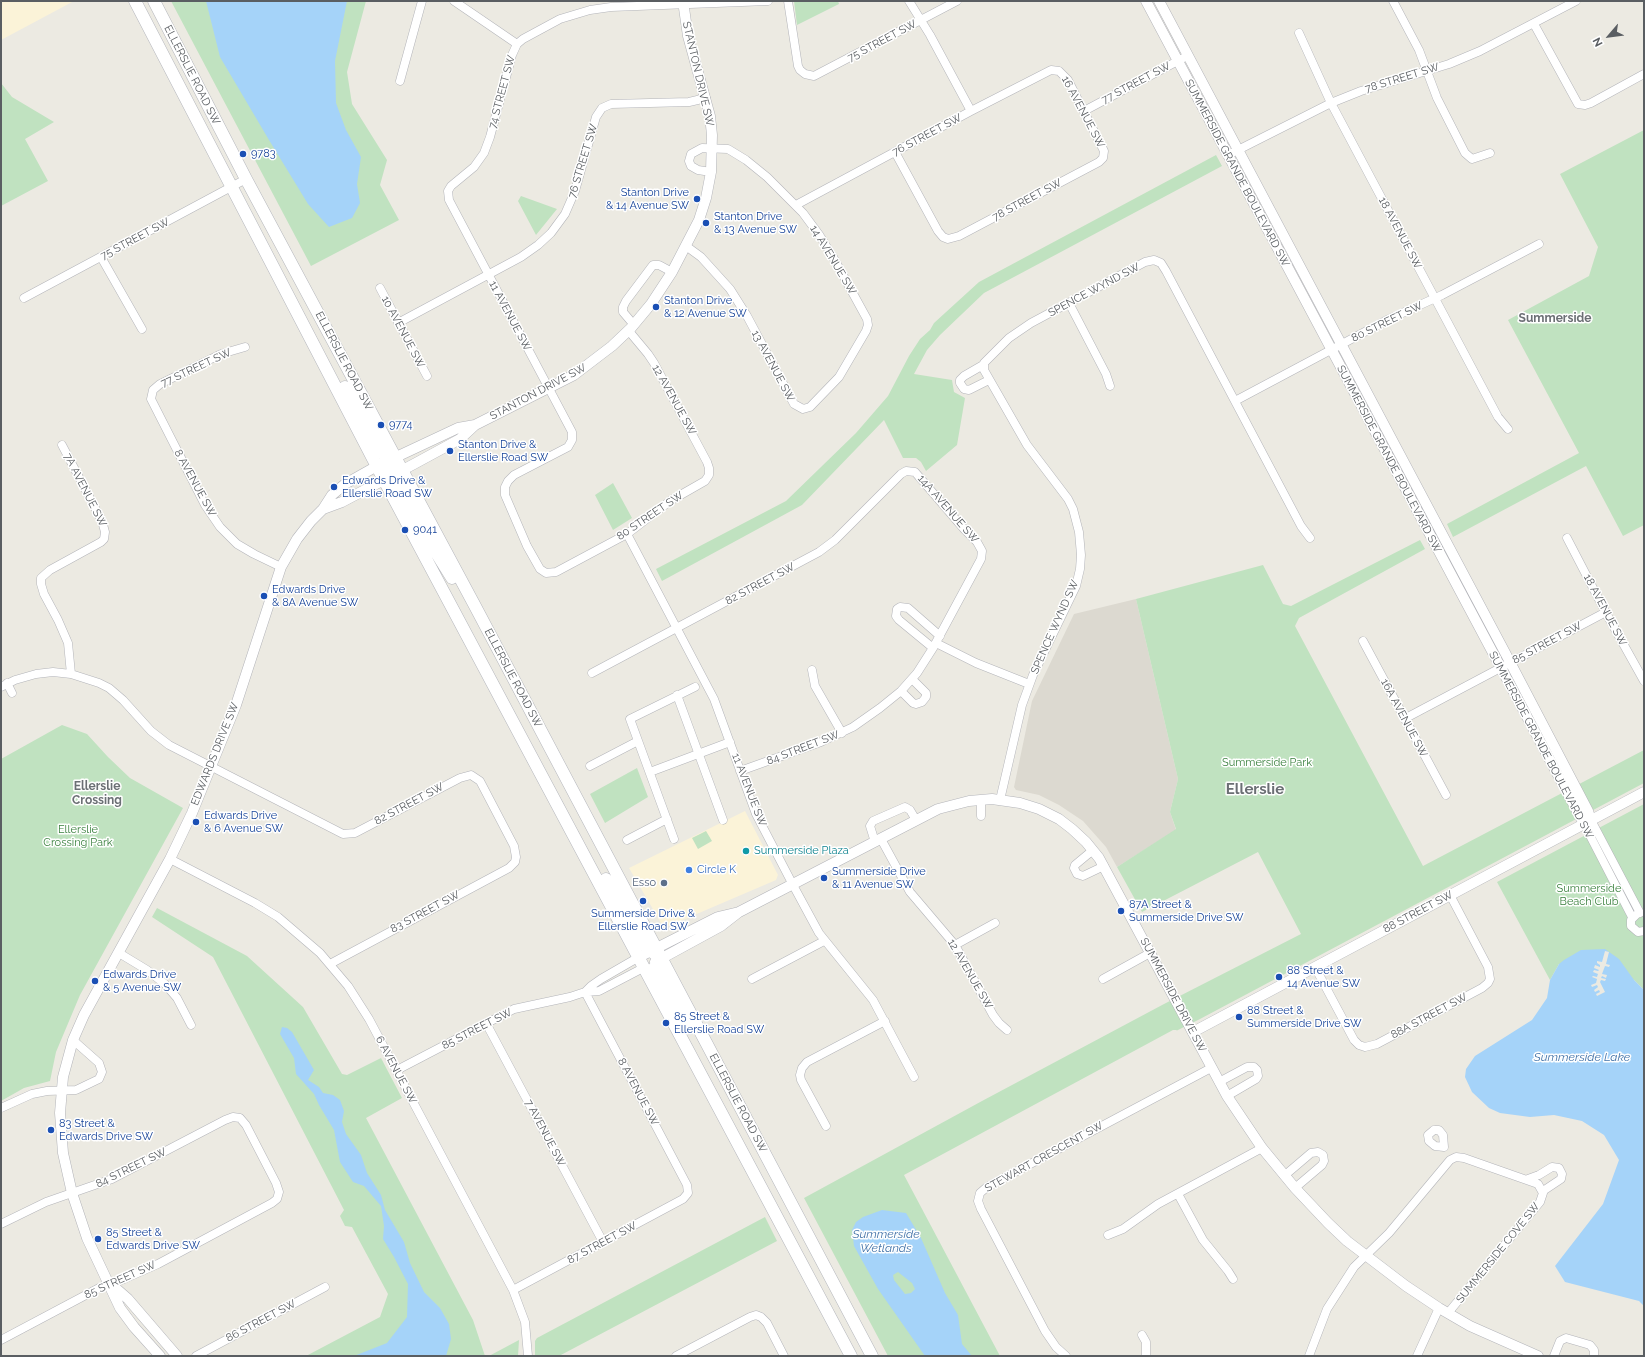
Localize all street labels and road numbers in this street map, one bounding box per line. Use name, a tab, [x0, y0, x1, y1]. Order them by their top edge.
street label: 75 STREET SW	[845, 17, 919, 65]
street label: STANTON DRIVE SW	[679, 20, 717, 128]
street label: ELLERSLIE ROAD SW	[161, 23, 223, 127]
street label: 74 STREET SW	[486, 54, 518, 130]
street label: 77 STREET SW	[1099, 59, 1173, 107]
street label: 78 STREET SW	[1363, 60, 1441, 96]
street label: 16 AVENUE SW	[1059, 74, 1107, 150]
street label: SUMMERSIDE GRANDE BOULEVARD SW	[1182, 77, 1292, 269]
street label: 76 STREET SW	[890, 111, 964, 159]
street label: 76 STREET SW	[565, 122, 601, 200]
street label: 78 STREET SW	[990, 176, 1064, 224]
street label: 18 AVENUE SW	[1376, 195, 1424, 271]
street label: 75 STREET SW	[98, 215, 172, 263]
street label: 14 AVENUE SW	[807, 223, 859, 297]
street label: SPENCE WYND SW	[1046, 260, 1142, 320]
street label: 11 AVENUE SW	[486, 279, 534, 353]
street label: 10 AVENUE SW	[379, 294, 427, 370]
street label: 80 STREET SW	[1349, 299, 1425, 345]
street label: ELLERSLIE ROAD SW	[312, 309, 376, 413]
street label: 13 AVENUE SW	[749, 328, 797, 404]
street label: 77 STREET SW	[159, 346, 233, 390]
street label: STANTON DRIVE SW	[488, 361, 588, 423]
street label: 12 AVENUE SW	[649, 362, 699, 438]
street label: SUMMERSIDE GRANDE BOULEVARD SW	[1334, 363, 1444, 555]
street label: 8 AVENUE SW	[171, 447, 219, 519]
street label: 7A AVENUE SW	[61, 451, 109, 529]
street label: 14A AVENUE SW	[915, 472, 981, 546]
street label: 80 STREET SW	[614, 489, 686, 543]
street label: 82 STREET SW	[723, 560, 797, 608]
street label: 18 AVENUE SW	[1581, 572, 1629, 648]
street label: SPENCE WYND SW	[1028, 578, 1082, 676]
street label: 85 STREET SW	[1510, 619, 1584, 667]
street label: ELLERSLIE ROAD SW	[481, 626, 545, 730]
street label: SUMMERSIDE GRANDE BOULEVARD SW	[1486, 649, 1596, 841]
street label: 16A AVENUE SW	[1378, 677, 1430, 759]
street label: EDWARDS DRIVE SW	[188, 701, 242, 807]
street label: 84 STREET SW	[765, 728, 841, 768]
street label: 11 AVENUE SW	[729, 751, 769, 829]
street label: 82 STREET SW	[372, 780, 446, 828]
street label: 83 STREET SW	[388, 888, 462, 936]
street label: 88 STREET SW	[1381, 888, 1455, 936]
street label: SUMMERSIDE DRIVE SW	[1137, 936, 1209, 1054]
street label: 12 AVENUE SW	[945, 937, 995, 1011]
street label: 88A STREET SW	[1389, 990, 1469, 1042]
street label: 85 STREET SW	[440, 1006, 514, 1052]
street label: 6 AVENUE SW	[373, 1034, 419, 1106]
street label: ELLERSLIE ROAD SW	[706, 1051, 770, 1155]
street label: 8 AVENUE SW	[615, 1056, 661, 1128]
street label: 7 AVENUE SW	[522, 1097, 568, 1169]
street label: STEWART CRESCENT SW	[983, 1119, 1105, 1195]
street label: 84 STREET SW	[94, 1145, 168, 1191]
street label: SUMMERSIDE COVE SW	[1453, 1200, 1543, 1306]
street label: 87 STREET SW	[565, 1219, 639, 1267]
street label: 85 STREET SW	[82, 1258, 158, 1302]
street label: 86 STREET SW	[224, 1297, 298, 1345]

